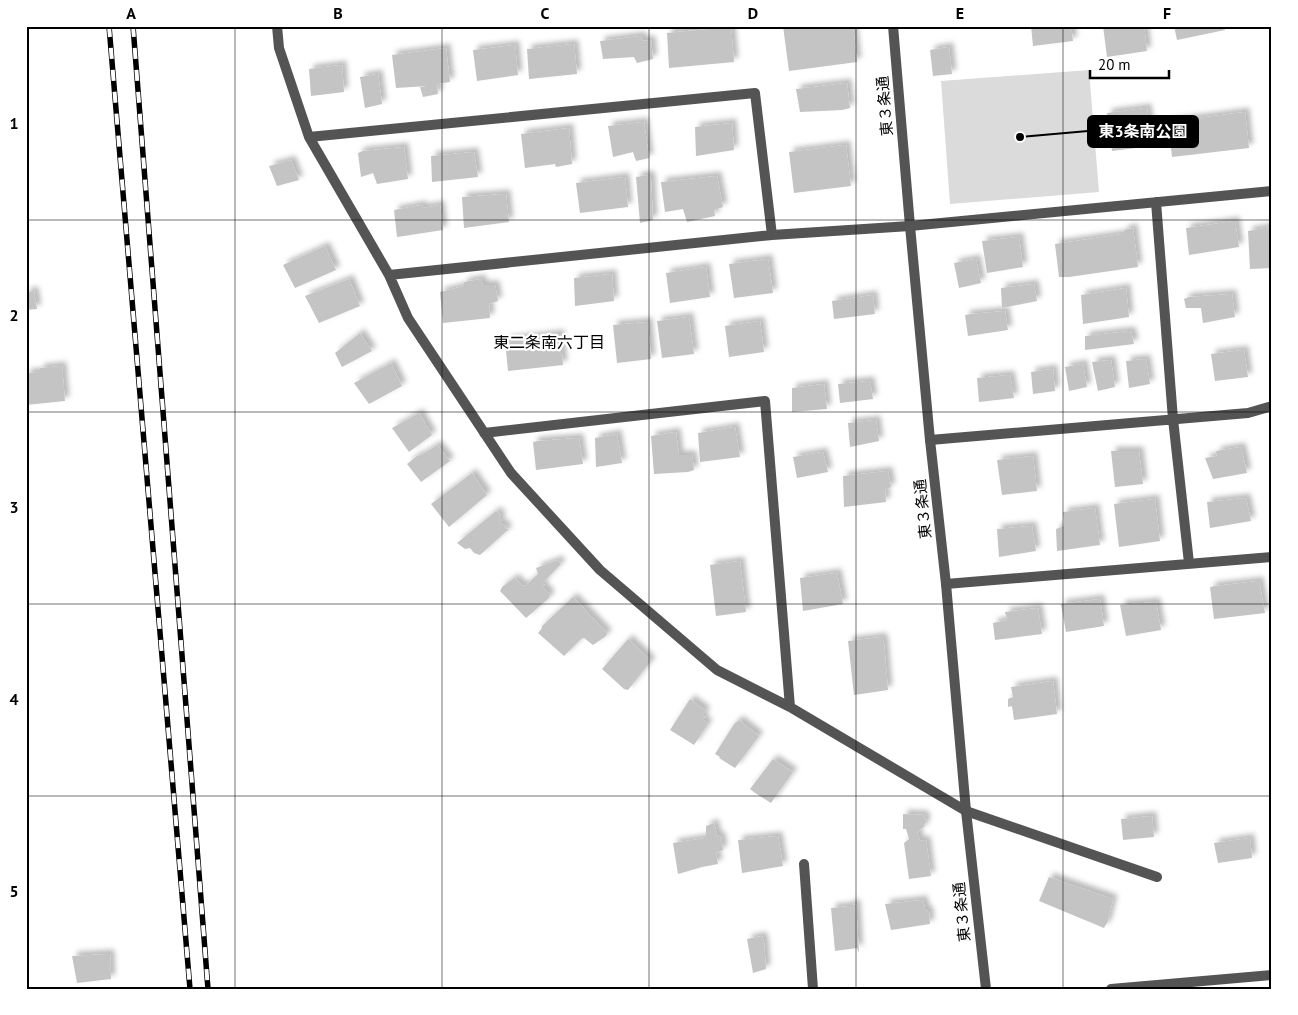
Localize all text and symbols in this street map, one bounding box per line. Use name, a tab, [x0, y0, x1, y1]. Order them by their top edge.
text: A	[126, 3, 136, 23]
text: B	[333, 3, 343, 23]
text: C	[541, 3, 550, 23]
text: D	[748, 3, 758, 23]
text: E	[956, 3, 964, 23]
text: F	[1163, 3, 1171, 23]
scale bar	[1090, 48, 1169, 80]
text: 20 m	[1098, 55, 1131, 74]
street label: 東３条通	[872, 75, 897, 137]
text: 1	[9, 113, 19, 133]
callout: 東3条南公園	[1088, 116, 1198, 147]
text: 東3条南公園	[1098, 121, 1188, 141]
text: 2	[9, 305, 19, 325]
district label: 東二条南六丁目	[493, 332, 605, 352]
street label: 東３条通	[910, 478, 935, 540]
text: 3	[9, 497, 19, 517]
text: 4	[9, 689, 19, 709]
text: 5	[9, 881, 19, 901]
street label: 東３条通	[949, 881, 974, 943]

